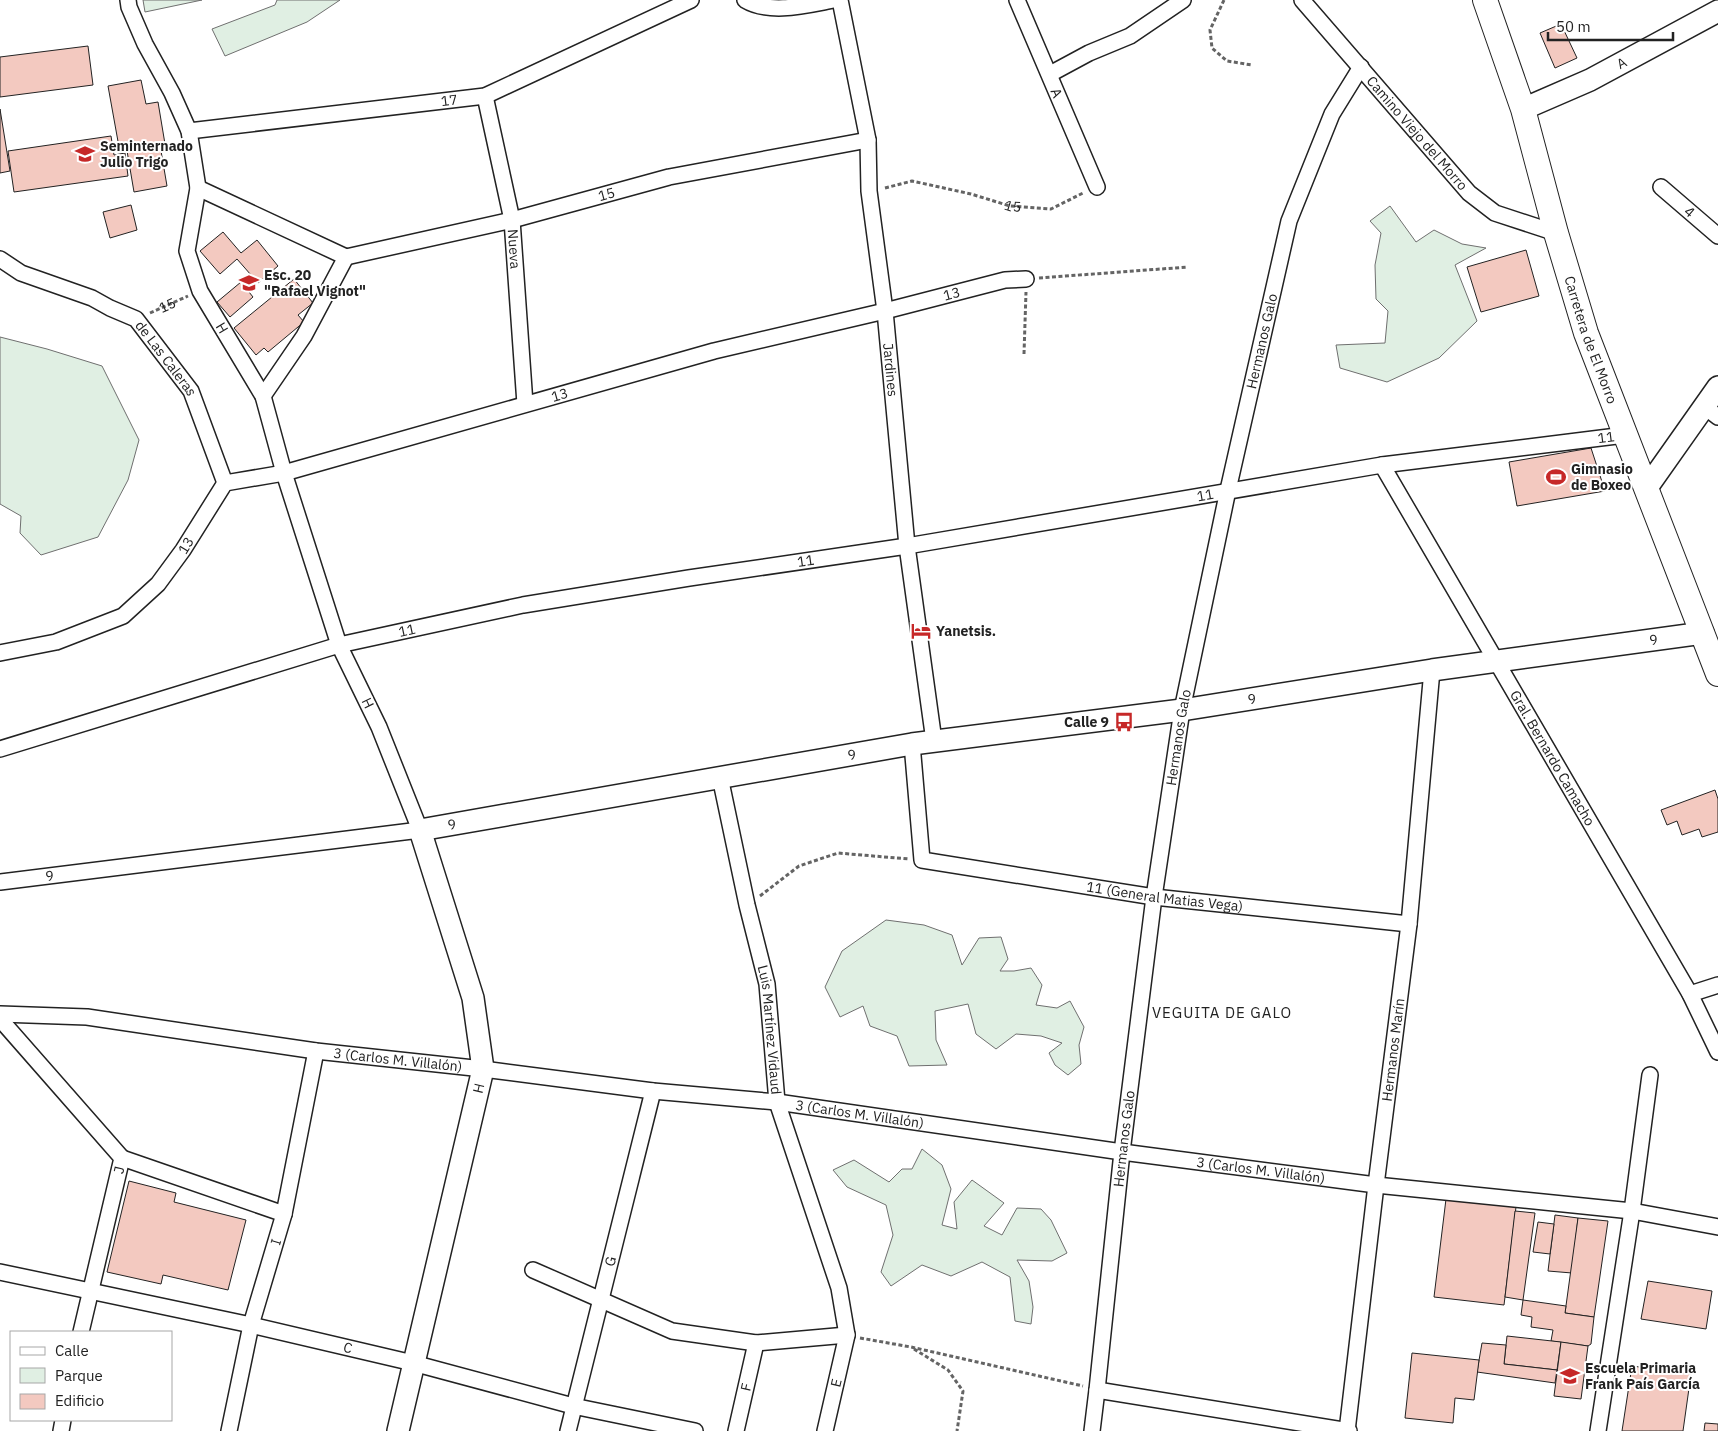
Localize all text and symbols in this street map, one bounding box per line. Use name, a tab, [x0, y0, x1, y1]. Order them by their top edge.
scale bar	[1548, 10, 1673, 42]
text: 50 m	[1556, 17, 1591, 36]
street label: A	[1613, 53, 1630, 73]
street label: Camino Viejo del Morro	[1363, 72, 1472, 194]
street label: A	[1047, 85, 1067, 101]
street label: 17	[440, 90, 459, 110]
place label: Seminternado Julio Trigo	[100, 137, 193, 171]
school or university icon: Seminternado Julio Trigo	[74, 143, 96, 165]
street label: 15	[596, 183, 617, 205]
street label: 15	[1002, 196, 1022, 216]
street label: 4	[1681, 202, 1699, 221]
street label: Nueva	[504, 229, 524, 270]
place label: Esc. 20 "Rafael Vignot"	[264, 266, 366, 300]
school or university icon: Esc. 20 "Rafael Vignot"	[238, 272, 260, 294]
street label: Carretera de El Morro	[1560, 274, 1622, 406]
street label: 13	[941, 283, 962, 305]
street label: Hermanos Galo	[1242, 292, 1281, 391]
street label: 15	[156, 294, 179, 317]
street label: de Las Caleras	[131, 317, 201, 398]
street label: H	[212, 319, 232, 337]
street label: Jardines	[879, 342, 902, 398]
street label: 13	[549, 384, 570, 406]
street label: 11	[1597, 427, 1615, 447]
place label: Gimnasio de Boxeo	[1571, 460, 1633, 494]
sports icon: Gimnasio de Boxeo	[1545, 466, 1567, 488]
street label: 11	[1195, 485, 1215, 505]
street label: 13	[174, 533, 198, 557]
street label: 11	[796, 551, 815, 571]
street label: 11	[397, 620, 417, 641]
hotel icon: Yanetsis.	[910, 620, 932, 642]
place label: Yanetsis.	[936, 622, 996, 640]
street label: 9	[1648, 630, 1659, 649]
street label: Gral. Bernardo Camacho	[1506, 687, 1599, 829]
street label: Hermanos Galo	[1162, 688, 1195, 787]
street label: 9	[1246, 689, 1257, 708]
street label: H	[358, 695, 378, 711]
bus stop icon: Calle 9	[1113, 711, 1135, 733]
place label: Calle 9	[1064, 713, 1109, 731]
street label: 9	[846, 745, 857, 764]
street label: 9	[446, 815, 457, 834]
street label: 9	[44, 866, 55, 885]
street label: 11 (General Matias Vega)	[1085, 877, 1244, 915]
street label: Luis Martínez Vidaud	[754, 963, 785, 1095]
street label: Hermanos Marín	[1378, 997, 1409, 1102]
district label: VEGUITA DE GALO	[1152, 1003, 1292, 1022]
street label: 3 (Carlos M. Villalón)	[333, 1044, 463, 1076]
street label: H	[469, 1081, 488, 1095]
street label: Hermanos Galo	[1109, 1089, 1139, 1188]
street label: 3 (Carlos M. Villalón)	[794, 1096, 925, 1132]
street label: 3 (Carlos M. Villalón)	[1195, 1153, 1326, 1187]
street label: J	[109, 1164, 129, 1176]
street label: I	[266, 1237, 285, 1247]
street label: G	[601, 1254, 620, 1268]
legend	[10, 1331, 172, 1421]
street label: C	[342, 1338, 354, 1358]
text: Calle	[55, 1341, 89, 1360]
place label: Escuela Primaria Frank País García	[1585, 1359, 1700, 1393]
school or university icon: Escuela Primaria Frank País García	[1559, 1365, 1581, 1387]
text: Parque	[55, 1366, 103, 1385]
street label: E	[826, 1377, 846, 1389]
street label: F	[736, 1381, 756, 1393]
text: Edificio	[55, 1391, 104, 1410]

